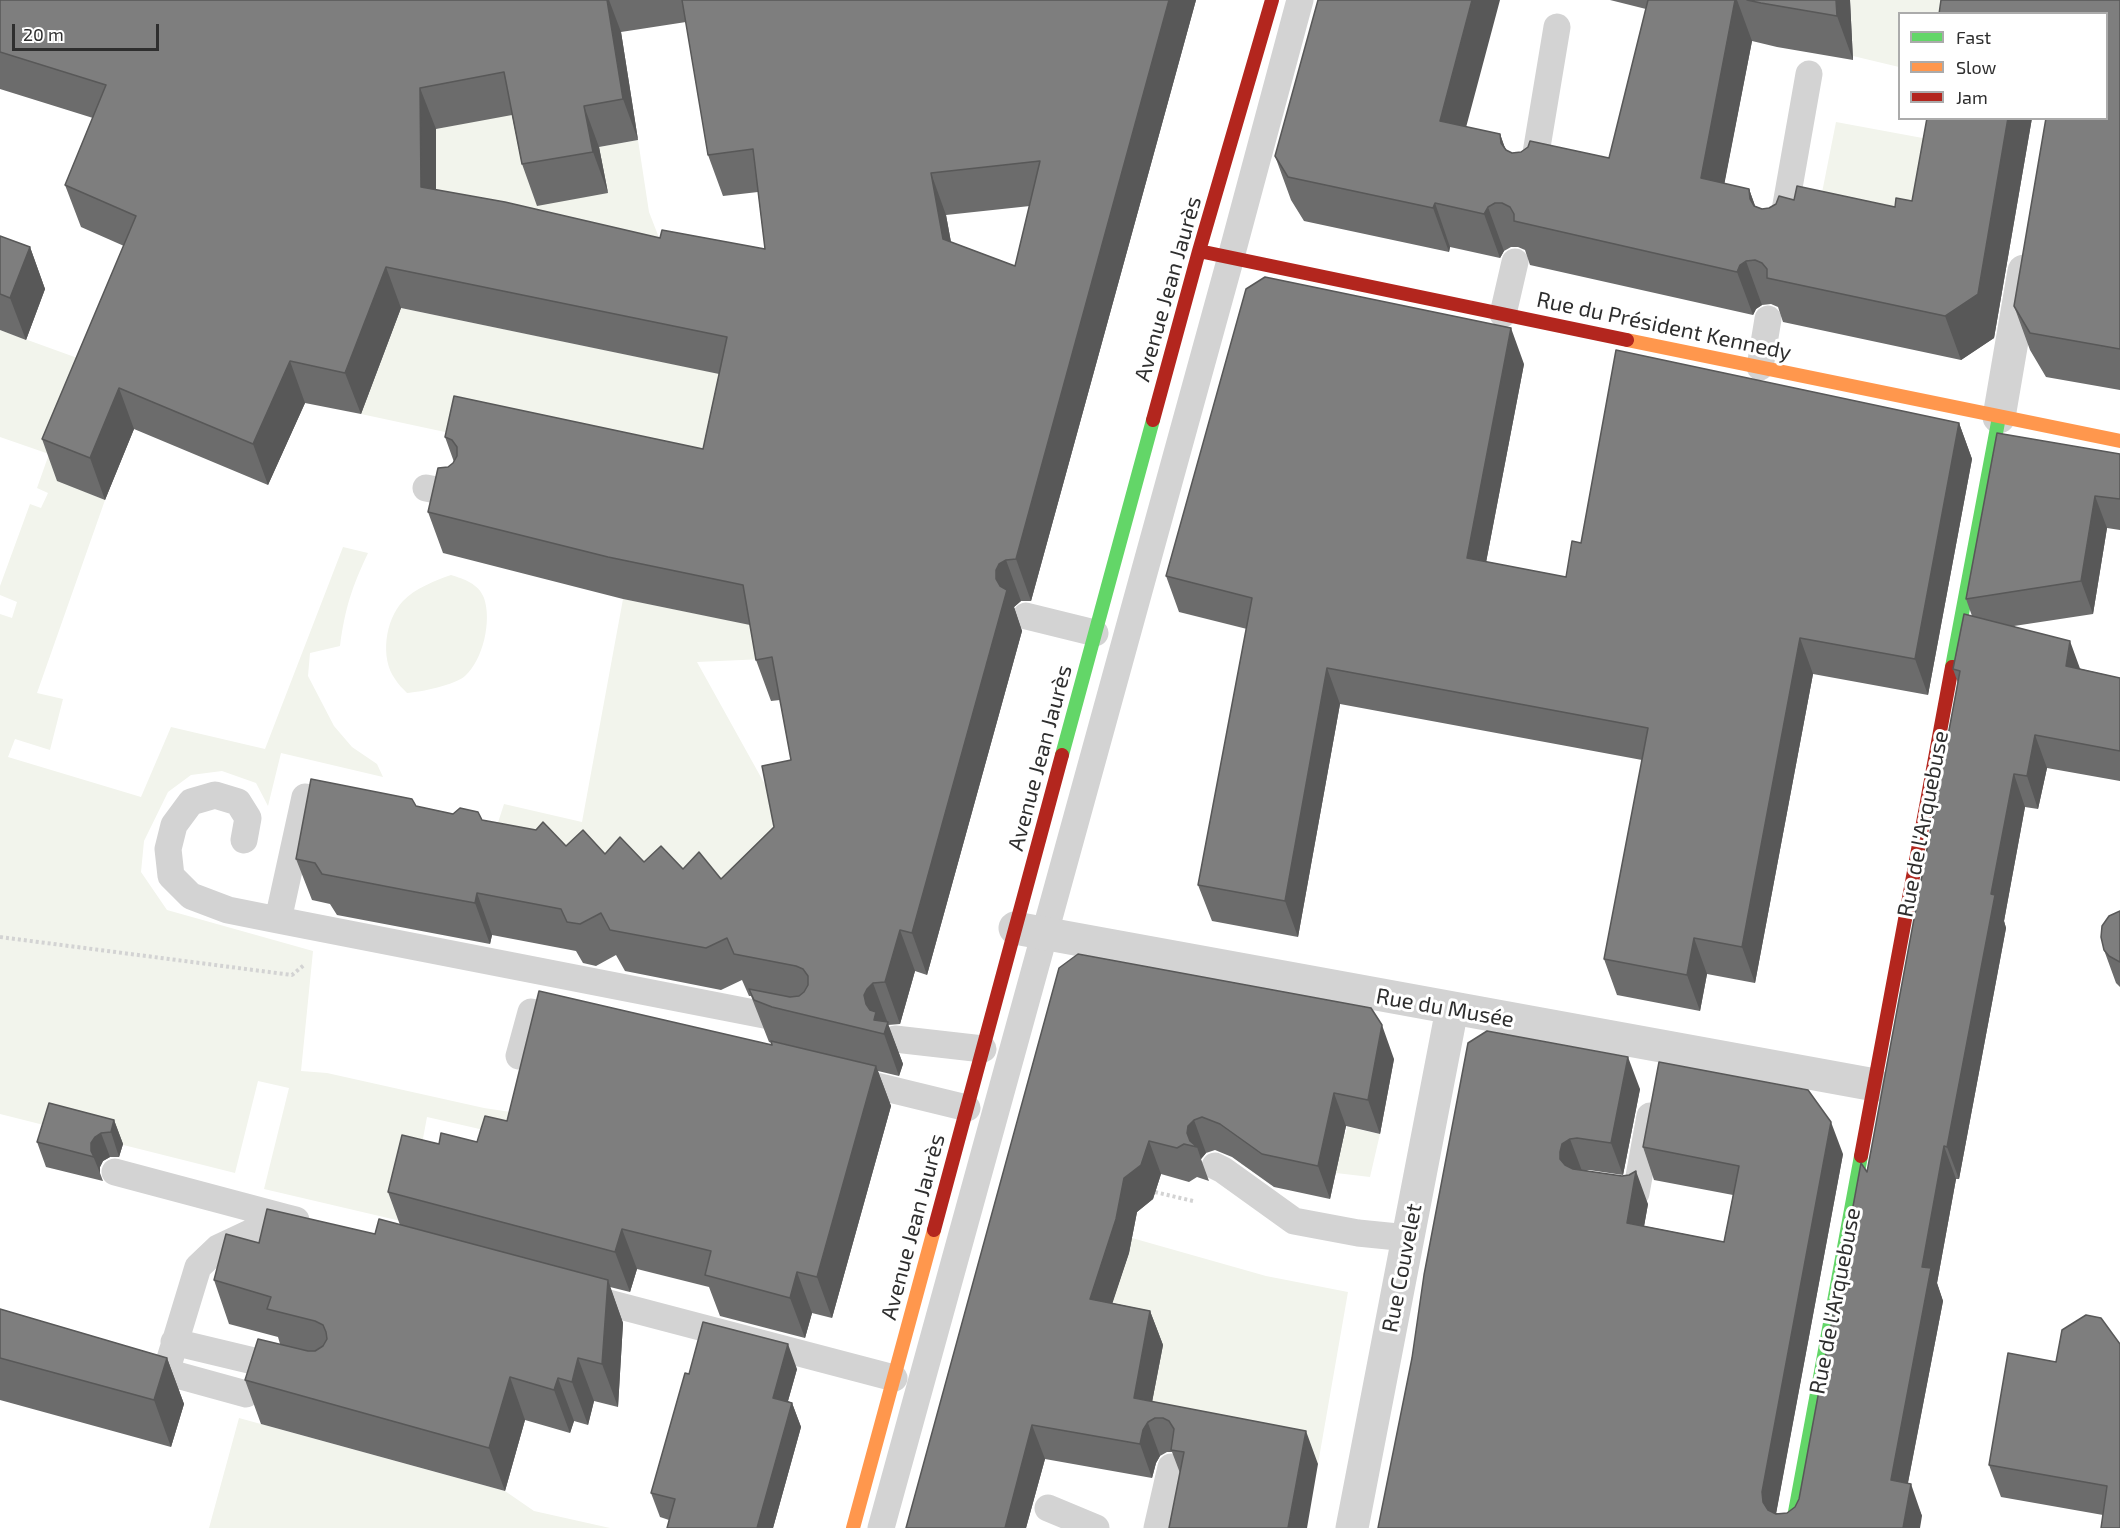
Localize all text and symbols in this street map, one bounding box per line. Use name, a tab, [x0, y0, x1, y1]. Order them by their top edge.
scale bar	[15, 12, 162, 50]
legend	[1898, 12, 2108, 120]
text: 20 m	[23, 23, 64, 45]
text: Fast	[1956, 26, 1991, 48]
text: Slow	[1956, 56, 1996, 78]
text: Jam	[1956, 86, 1988, 108]
street label: Avenue Jean Jaurès	[1129, 193, 1207, 385]
street label: Rue du Président Kennedy	[1534, 286, 1794, 366]
street label: Avenue Jean Jaurès	[1002, 662, 1078, 854]
street label: Rue de l'Arquebuse	[1892, 729, 1954, 919]
street label: Rue du Musée	[1374, 983, 1516, 1033]
street label: Avenue Jean Jaurès	[875, 1131, 951, 1323]
street label: Rue Couvelet	[1377, 1201, 1427, 1335]
street label: Rue de l'Arquebuse	[1804, 1206, 1866, 1396]

